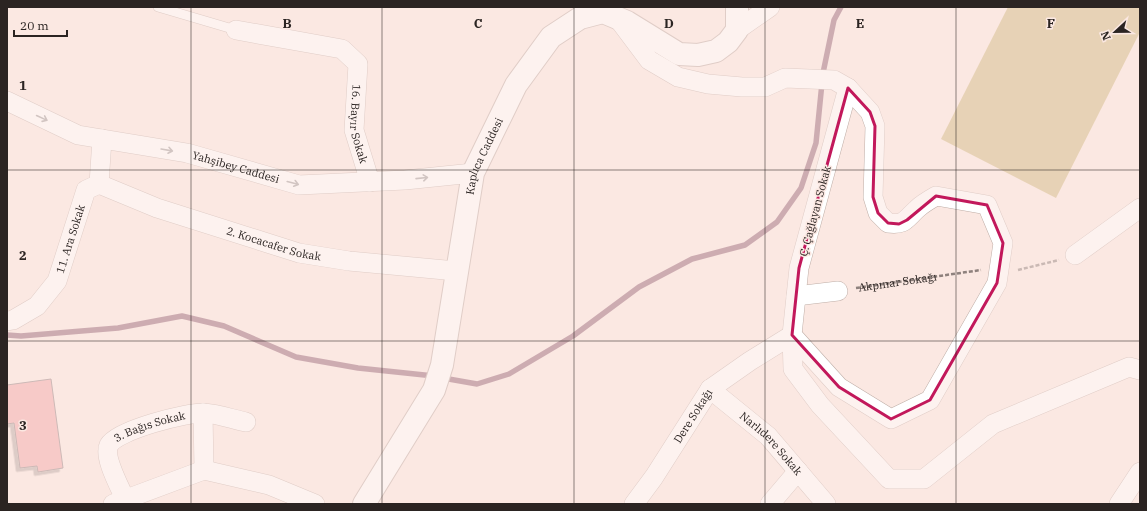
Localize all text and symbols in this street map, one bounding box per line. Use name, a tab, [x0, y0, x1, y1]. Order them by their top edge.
scale bar	[14, 12, 67, 38]
north arrow	[1095, 12, 1135, 52]
text: B	[282, 15, 292, 32]
text: C	[474, 15, 483, 32]
text: D	[664, 15, 674, 32]
text: E	[856, 15, 864, 32]
text: F	[1047, 15, 1055, 32]
text: 20 m	[20, 18, 49, 33]
text: N	[1097, 29, 1114, 42]
text: 1	[19, 77, 27, 94]
street label: 16. Bayır Sokak	[347, 84, 371, 166]
one-way arrow	[36, 115, 48, 122]
street label: Kaplıca Caddesi	[463, 115, 506, 196]
one-way arrow	[160, 146, 173, 154]
street label: Yahşibey Caddesi	[191, 148, 282, 186]
street label: Ç. Çağlayan Sokak	[796, 164, 834, 258]
one-way arrow	[415, 175, 428, 182]
one-way arrow	[286, 180, 299, 187]
street label: 11. Ara Sokak	[53, 202, 88, 275]
street label: 2. Kocacafer Sokak	[225, 223, 323, 264]
text: 2	[19, 247, 27, 264]
street label: Akpınar Sokağı	[857, 269, 938, 295]
street label: Dere Sokağı	[670, 386, 716, 446]
street label: 3. Bağıs Sokak	[111, 408, 187, 445]
street label: Narlıdere Sokak	[737, 409, 806, 478]
text: 3	[19, 417, 27, 434]

